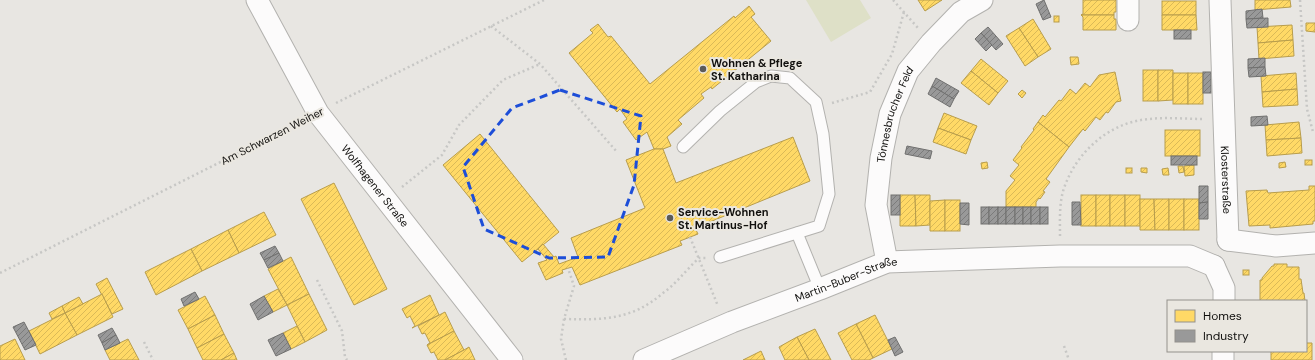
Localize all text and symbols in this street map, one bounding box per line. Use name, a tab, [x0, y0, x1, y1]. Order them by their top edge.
place label: Wohnen & Pflege St. Katharina	[711, 56, 803, 83]
street label: Tönnesbrucher Feld	[874, 63, 916, 163]
marker: Wohnen & Pflege St. Katharina	[698, 64, 708, 74]
street label: Am Schwarzen Weiher	[218, 104, 326, 168]
street label: Wolfhagener Straße	[338, 142, 412, 230]
street label: Klosterstraße	[1218, 146, 1234, 214]
place label: Service-Wohnen St. Martinus-Hof	[678, 205, 769, 232]
marker: Service-Wohnen St. Martinus-Hof	[665, 213, 675, 223]
street label: Martin-Buber-Straße	[793, 255, 898, 305]
legend	[1167, 300, 1307, 352]
text: Homes	[1203, 308, 1242, 324]
text: Industry	[1203, 328, 1249, 344]

